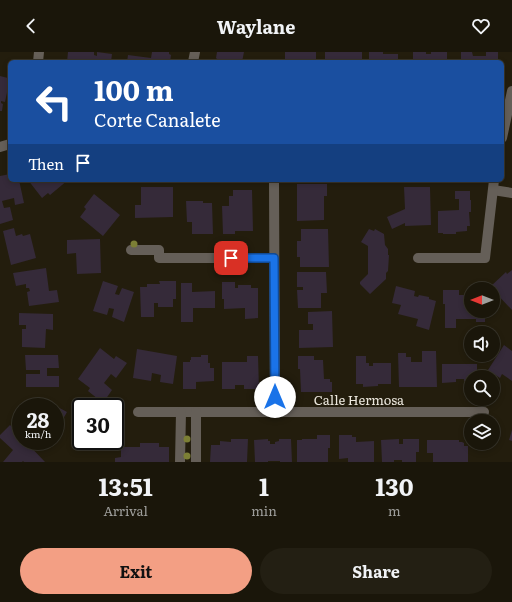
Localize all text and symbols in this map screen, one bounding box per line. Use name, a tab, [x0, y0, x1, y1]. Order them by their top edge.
text: Waylane	[217, 13, 295, 40]
icon: back	[20, 15, 42, 37]
icon: heart	[470, 15, 492, 37]
text: 100 m	[94, 68, 174, 110]
icon: left	[28, 76, 80, 128]
text: Corte Canalete	[94, 106, 221, 133]
text: Then	[28, 152, 64, 175]
icon: arrive	[72, 152, 94, 174]
pin	[214, 241, 248, 275]
icon: arrive	[220, 247, 242, 269]
north arrow	[464, 282, 500, 318]
map controls	[464, 282, 500, 450]
button: sound	[464, 326, 500, 362]
button: search	[464, 370, 500, 406]
position arrow	[254, 376, 296, 418]
street label: Calle Hermosa	[314, 390, 404, 409]
speed limit sign: 30	[72, 398, 124, 450]
text: 28	[27, 404, 49, 434]
button: layers	[464, 414, 500, 450]
text: km/h	[25, 426, 51, 441]
text: 13:51	[99, 468, 153, 503]
text: 1	[259, 468, 269, 503]
text: 130	[375, 468, 413, 503]
text: Arrival	[103, 501, 148, 520]
text: min	[251, 501, 277, 520]
text: m	[388, 501, 401, 520]
button: Exit	[20, 548, 252, 594]
button: Share	[260, 548, 492, 594]

